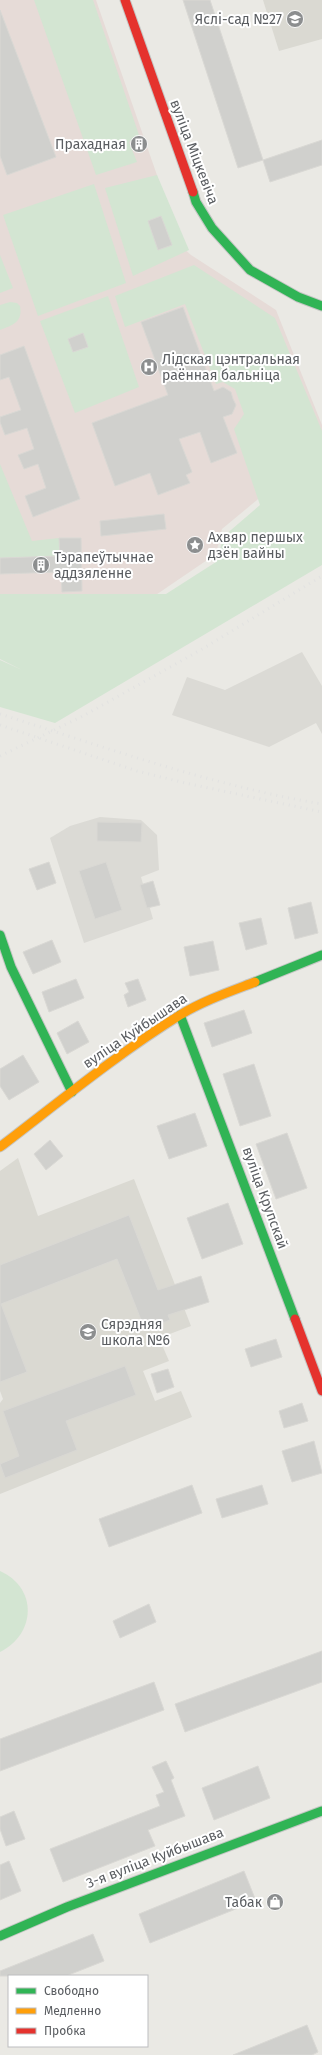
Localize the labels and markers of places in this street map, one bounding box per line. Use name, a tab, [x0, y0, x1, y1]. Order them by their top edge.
school or university icon: Яслі-сад №27	[285, 9, 305, 29]
place label: Яслі-сад №27	[195, 11, 282, 28]
building icon: Прахадная	[129, 134, 149, 154]
place label: Прахадная	[55, 136, 126, 153]
place label: Лідская цэнтральная раённая бальніца	[162, 351, 300, 384]
hospital icon: Лідская цэнтральная раённая бальніца	[139, 357, 159, 377]
place label: Ахвяр першых дзён вайны	[208, 529, 303, 562]
place icon: Ахвяр першых дзён вайны	[185, 535, 205, 555]
place label: Тэрапеўтычнае аддзяленне	[54, 549, 154, 582]
building icon: Тэрапеўтычнае аддзяленне	[31, 555, 51, 575]
place label: Сярэдняя школа №6	[101, 1316, 170, 1349]
school or university icon: Сярэдняя школа №6	[78, 1322, 98, 1342]
shop icon: Табак	[265, 1892, 285, 1912]
place label: Табак	[225, 1894, 263, 1911]

